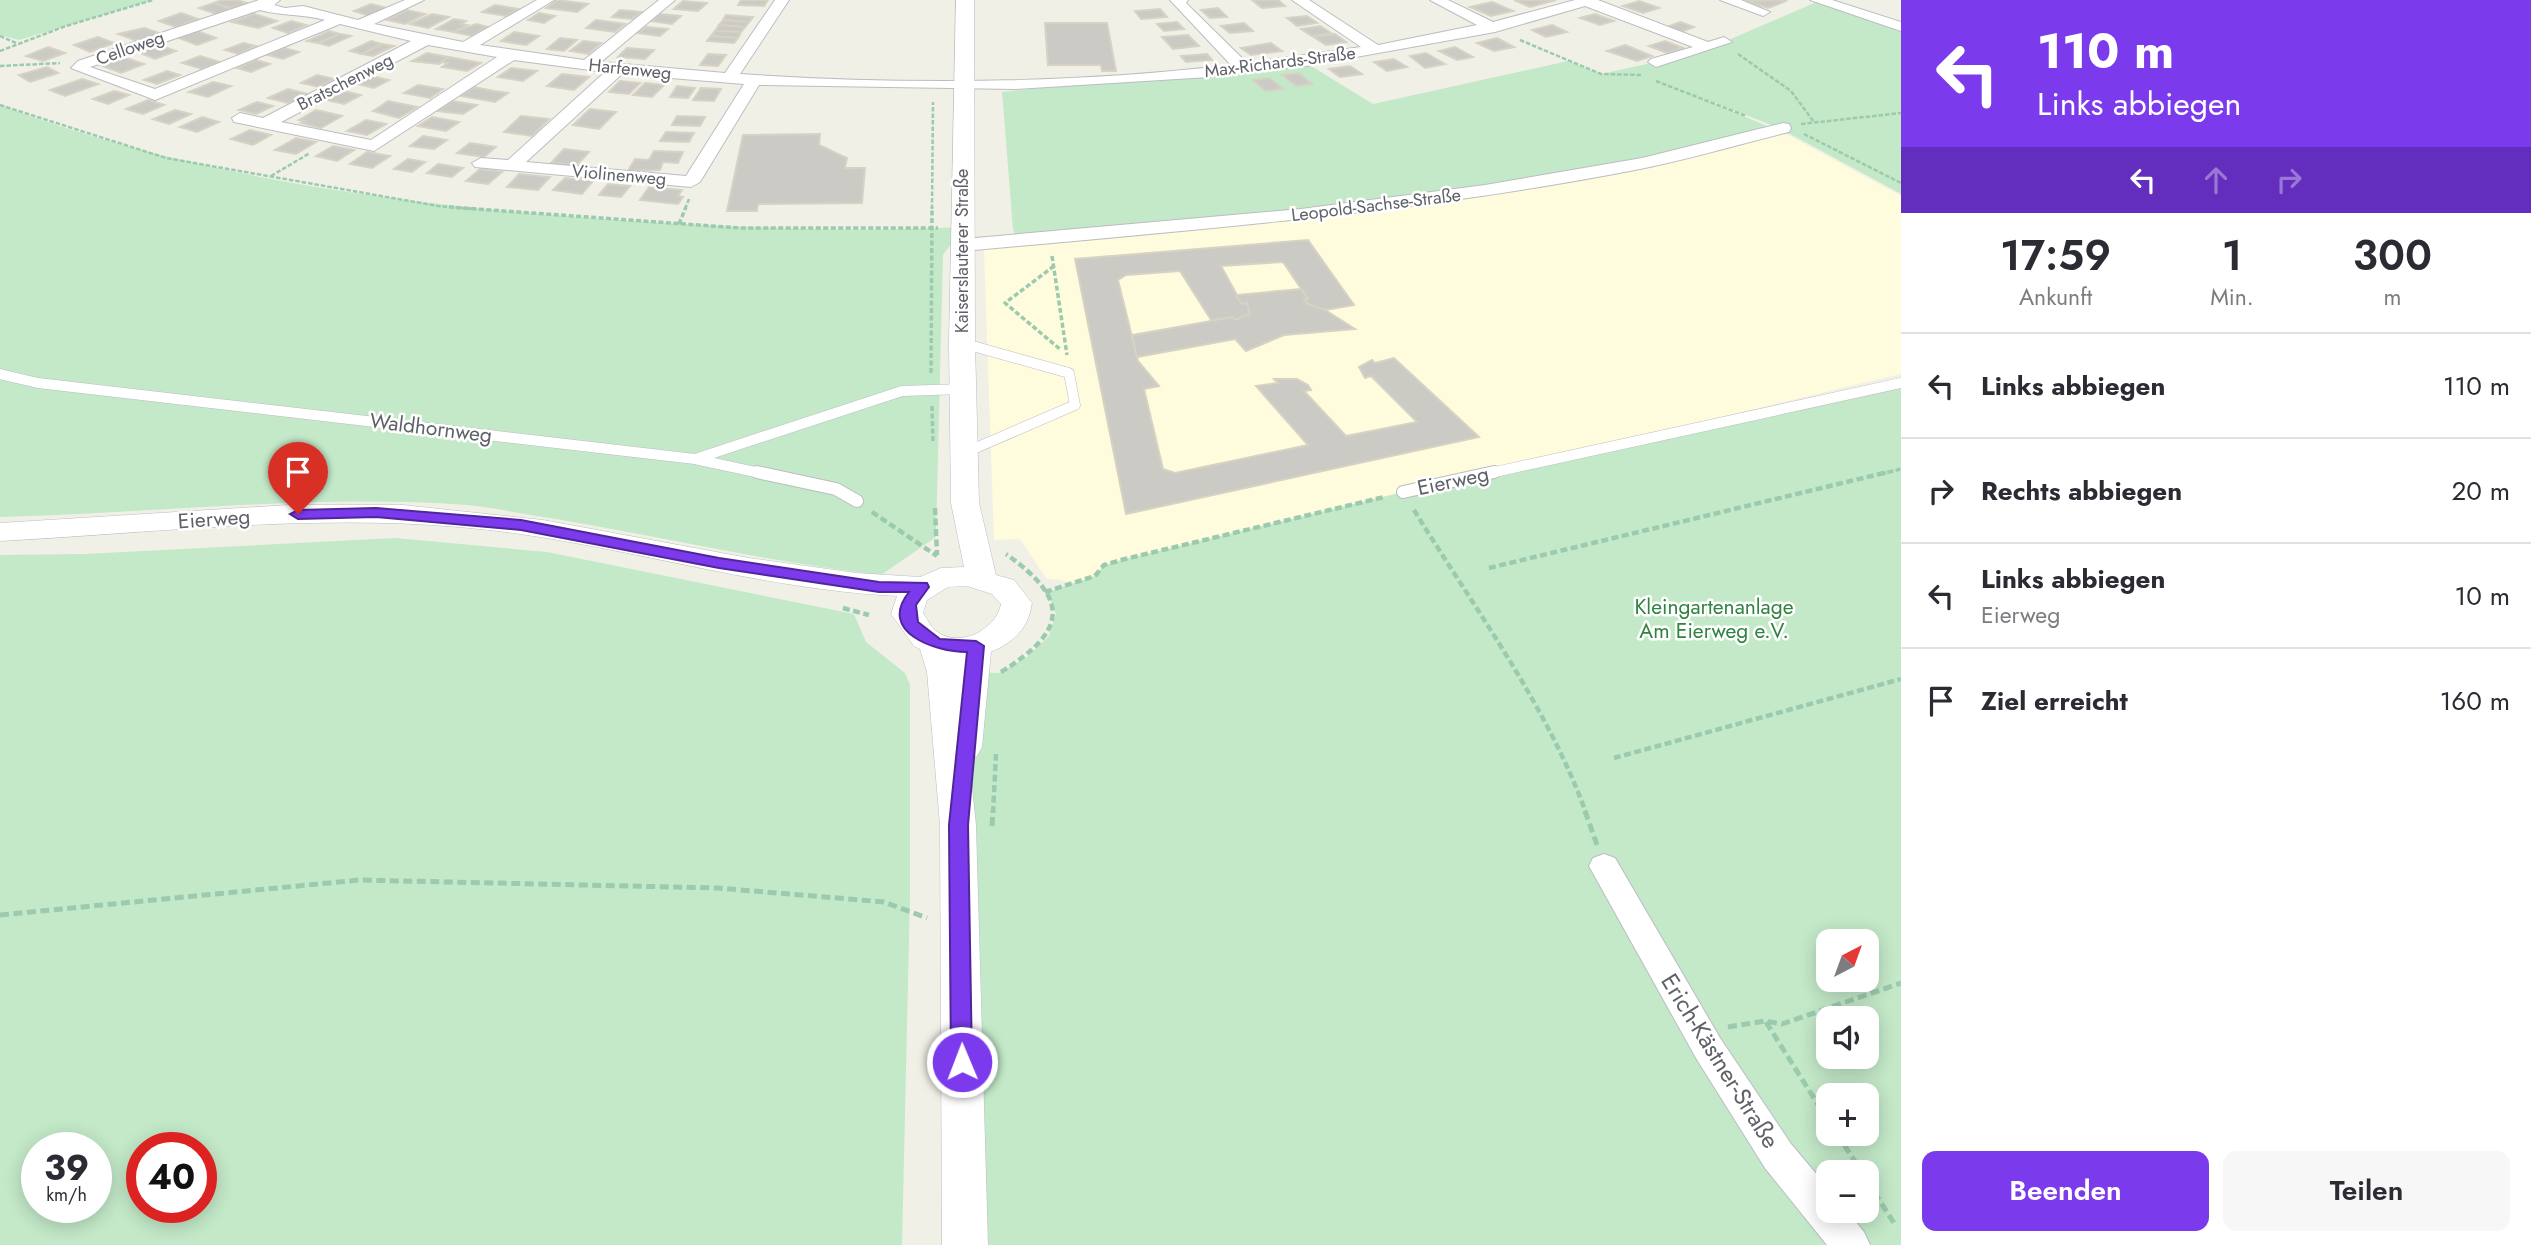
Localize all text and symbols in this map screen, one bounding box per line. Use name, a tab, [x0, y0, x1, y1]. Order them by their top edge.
text: 110 m	[2037, 16, 2174, 86]
street label: Celloweg	[92, 24, 168, 72]
icon: left	[1922, 28, 2013, 119]
street label: Max-Richards-Straße	[1203, 40, 1357, 84]
street label: Bratschenweg	[292, 47, 398, 117]
street label: Harfenweg	[587, 52, 673, 86]
text: Links abbiegen	[2037, 81, 2241, 127]
street label: Violinenweg	[571, 158, 667, 192]
icon: left	[2124, 161, 2162, 199]
icon: ahead	[2197, 161, 2235, 199]
icon: right	[2270, 161, 2308, 199]
street label: Kaiserslauterer Straße	[949, 169, 975, 333]
street label: Leopold-Sachse-Straße	[1290, 182, 1462, 228]
text: 17:59	[2000, 225, 2111, 286]
text: 1	[2222, 225, 2242, 286]
text: 300	[2353, 225, 2432, 286]
text: Ankunft	[2019, 280, 2092, 314]
text: Min.	[2210, 280, 2254, 314]
text: m	[2383, 280, 2401, 314]
icon: left	[1922, 367, 1960, 405]
text: Links abbiegen	[1981, 367, 2165, 405]
text: 110 m	[2443, 367, 2510, 405]
street label: Waldhornweg	[368, 406, 494, 450]
pin	[268, 442, 328, 514]
icon: arrive	[279, 453, 317, 491]
street label: Eierweg	[1414, 459, 1492, 503]
icon: right	[1922, 472, 1960, 510]
text: Rechts abbiegen	[1981, 472, 2182, 510]
text: 20 m	[2452, 472, 2510, 510]
street label: Eierweg	[177, 502, 251, 536]
text: Links abbiegen	[1981, 560, 2165, 598]
icon: left	[1922, 577, 1960, 615]
text: 10 m	[2455, 577, 2510, 615]
park label: Kleingartenanlage Am Eierweg e.V.	[1635, 592, 1794, 646]
text: Eierweg	[1981, 598, 2060, 632]
icon: arrive	[1922, 682, 1960, 720]
text: Ziel erreicht	[1981, 682, 2128, 720]
text: 160 m	[2440, 682, 2510, 720]
north arrow	[1816, 929, 1880, 992]
map controls	[1816, 929, 1879, 1223]
street label: Erich-Kästner-Straße	[1653, 967, 1788, 1155]
button: sound	[1816, 1006, 1879, 1069]
position arrow	[925, 1025, 999, 1099]
button: +	[1816, 1083, 1879, 1146]
speed limit sign: 40	[126, 1132, 217, 1223]
text: 39	[44, 1143, 89, 1193]
button: Beenden	[1922, 1151, 2209, 1231]
button: Teilen	[2223, 1151, 2510, 1231]
button: −	[1816, 1160, 1879, 1223]
text: km/h	[46, 1182, 87, 1208]

